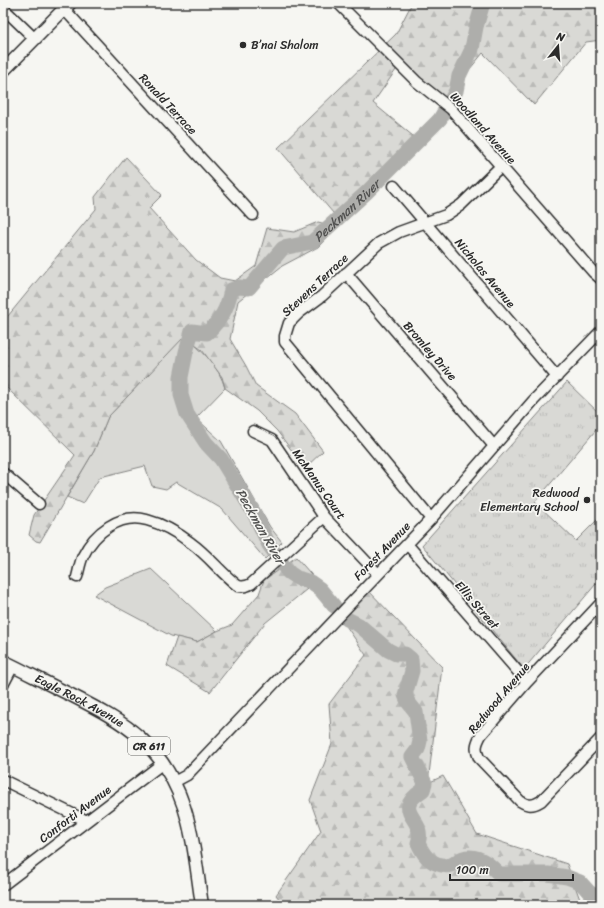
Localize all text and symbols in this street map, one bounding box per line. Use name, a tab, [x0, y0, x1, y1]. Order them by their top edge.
north arrow	[538, 26, 578, 66]
text: N	[553, 26, 568, 47]
place label: B’nai Shalom	[251, 34, 319, 56]
marker: B’nai Shalom	[238, 40, 248, 50]
street label: Ronald Terrace	[133, 68, 203, 140]
street label: Woodland Avenue	[444, 87, 522, 170]
water label: Peckman River	[308, 172, 388, 248]
street label: Nicholas Avenue	[449, 233, 521, 313]
street label: Stevens Terrace	[276, 248, 354, 322]
street label: Bromley Drive	[397, 316, 463, 386]
street label: McManus Court	[286, 444, 352, 524]
place label: Redwood Elementary School	[480, 482, 580, 518]
water label: Peckman River	[230, 484, 293, 571]
marker: Redwood Elementary School	[582, 495, 592, 505]
street label: Forest Avenue	[348, 516, 416, 586]
street label: Ellis Street	[449, 575, 506, 635]
street label: Redwood Avenue	[462, 657, 536, 739]
street label: Eagle Rock Avenue	[31, 668, 129, 733]
road number: CR 611	[128, 737, 170, 755]
street label: Conforti Avenue	[34, 779, 116, 849]
scale bar	[450, 856, 573, 882]
text: 100 m	[456, 859, 489, 881]

